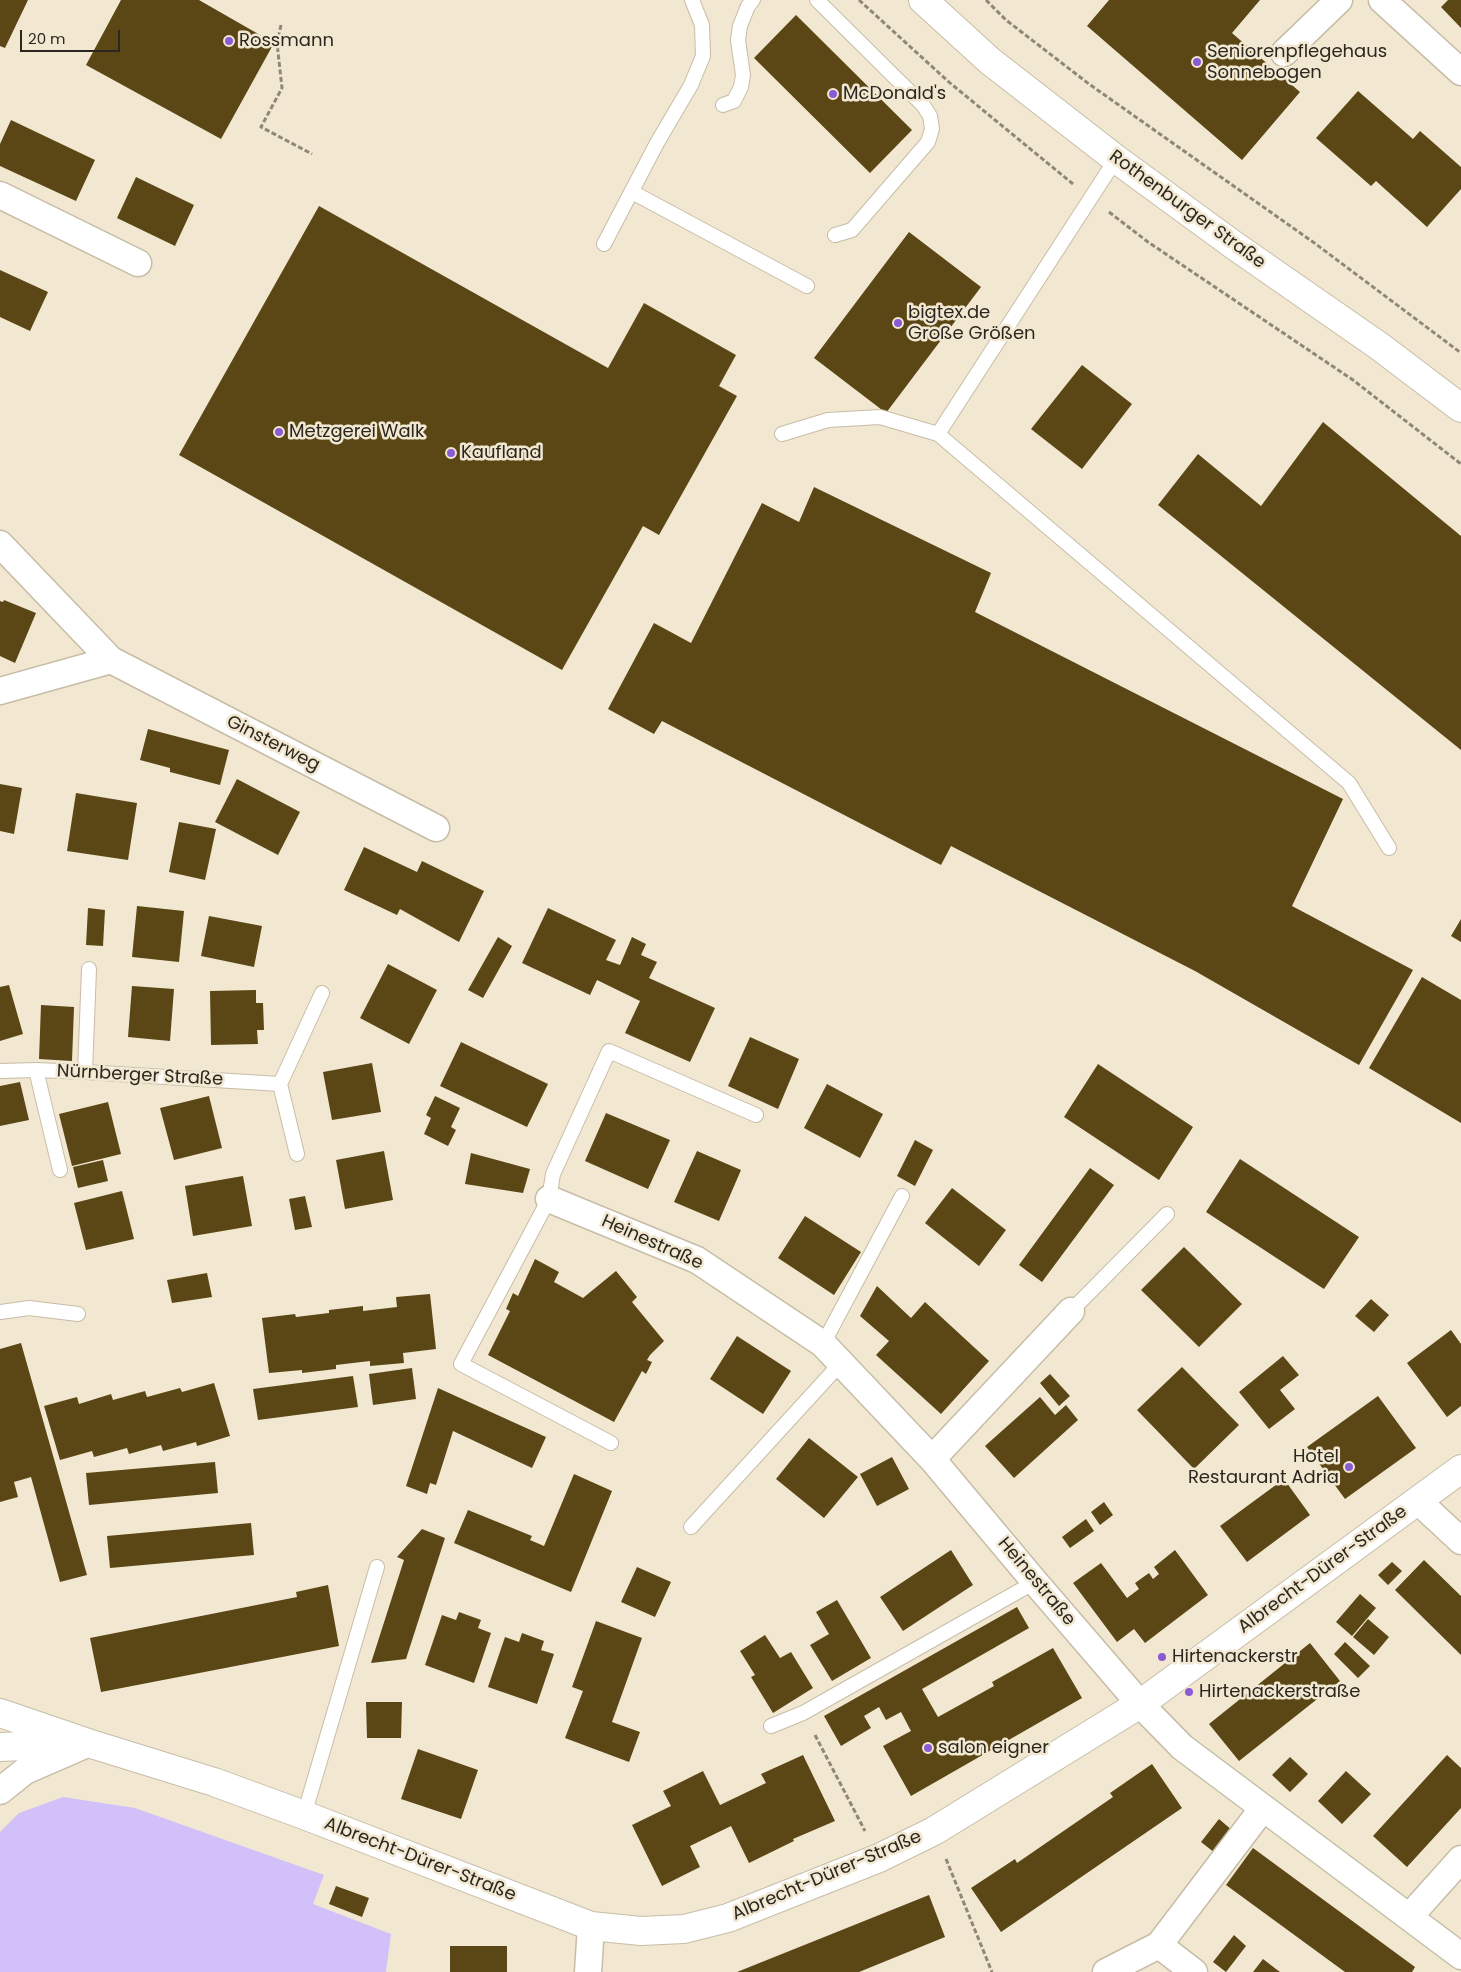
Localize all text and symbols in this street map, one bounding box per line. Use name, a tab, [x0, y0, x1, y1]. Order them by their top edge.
scale bar	[22, 20, 122, 52]
text: 20 m	[28, 28, 66, 49]
place label: Rossmann	[239, 30, 334, 52]
marker: Rossmann	[223, 35, 235, 47]
place label: Seniorenpflegehaus Sonnebogen	[1207, 41, 1387, 84]
marker: Seniorenpflegehaus Sonnebogen	[1191, 56, 1203, 68]
place label: McDonald's	[843, 83, 946, 105]
marker: McDonald's	[827, 88, 839, 100]
street label: Rothenburger Straße	[1105, 146, 1269, 274]
place label: bigtex.de Große Größen	[908, 302, 1036, 344]
marker: bigtex.de Große Größen	[892, 317, 904, 329]
place label: Metzgerei Walk	[289, 421, 424, 443]
marker: Metzgerei Walk	[273, 426, 285, 438]
place label: Kaufland	[461, 442, 542, 464]
marker: Kaufland	[445, 447, 457, 459]
street label: Ginsterweg	[223, 711, 323, 777]
street label: Nürnberger Straße	[56, 1061, 224, 1091]
street label: Heinestraße	[598, 1211, 706, 1275]
place label: Hotel Restaurant Adria	[1188, 1446, 1339, 1488]
marker: Hotel Restaurant Adria	[1343, 1461, 1355, 1473]
street label: Albrecht-Dürer-Straße	[1234, 1501, 1412, 1639]
street label: Heinestraße	[993, 1533, 1079, 1631]
place label: Hirtenackerstr	[1172, 1646, 1298, 1668]
marker: Hirtenackerstr	[1156, 1651, 1168, 1663]
place label: Hirtenackerstraße	[1199, 1681, 1360, 1703]
marker: Hirtenackerstraße	[1183, 1686, 1195, 1698]
place label: salon eigner	[938, 1737, 1049, 1759]
marker: salon eigner	[922, 1742, 934, 1754]
street label: Albrecht-Dürer-Straße	[321, 1813, 519, 1907]
street label: Albrecht-Dürer-Straße	[729, 1826, 925, 1926]

